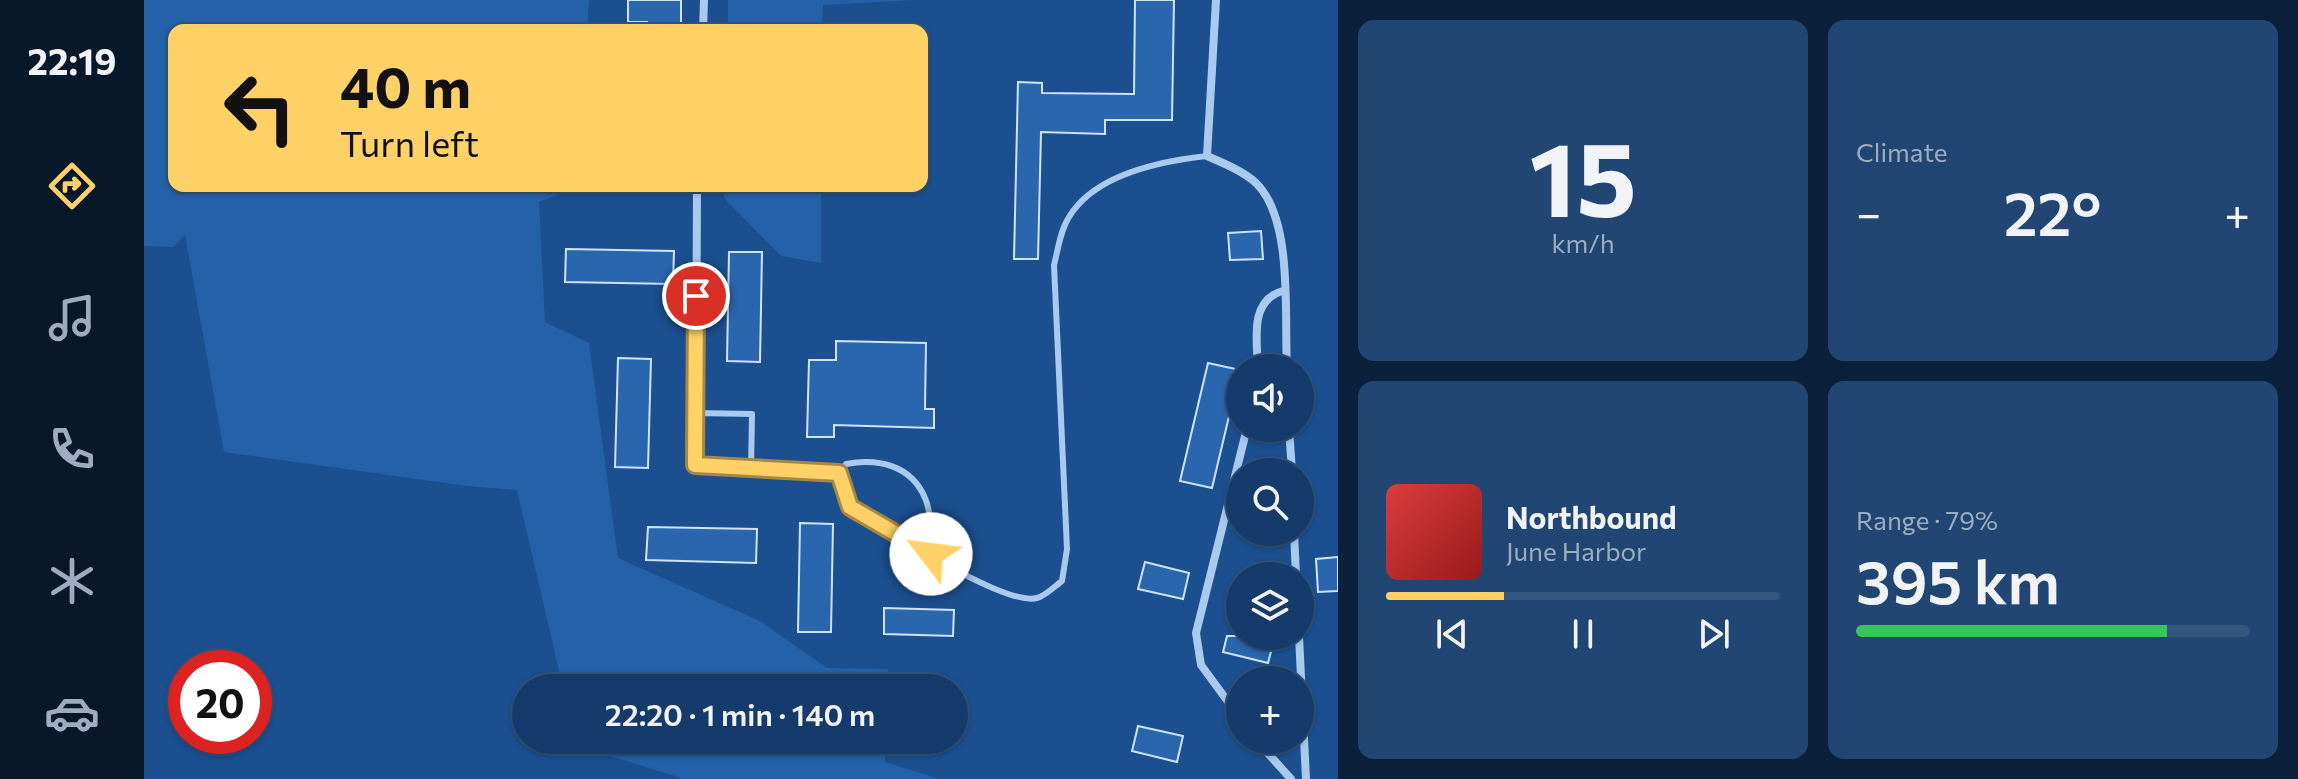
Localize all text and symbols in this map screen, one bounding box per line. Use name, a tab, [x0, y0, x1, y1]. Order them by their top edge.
text: 22:19	[28, 38, 117, 82]
text: 40 m	[340, 51, 471, 120]
icon: left	[208, 56, 312, 160]
text: 15	[1529, 111, 1637, 238]
text: Turn left	[340, 120, 479, 164]
text: Climate	[1856, 136, 1948, 167]
icon: directions	[44, 158, 100, 214]
text: 22°	[2004, 175, 2101, 248]
text: −	[1856, 185, 1881, 239]
text: +	[2224, 185, 2250, 239]
text: km/h	[1551, 227, 1615, 258]
pin	[662, 262, 730, 330]
icon: arrive	[674, 274, 718, 318]
icon: music	[44, 290, 100, 346]
map controls	[1226, 354, 1314, 754]
button: sound	[1226, 354, 1314, 442]
icon: phone	[44, 421, 100, 477]
button: search	[1226, 458, 1314, 546]
text: Northbound	[1506, 498, 1677, 535]
text: Range · 79%	[1856, 504, 1998, 535]
position arrow	[889, 512, 973, 596]
text: June Harbor	[1506, 535, 1646, 566]
text: 395 km	[1856, 543, 2060, 616]
icon: climate	[44, 553, 100, 609]
button: layers	[1226, 562, 1314, 650]
icon: previous	[1430, 612, 1474, 656]
icon: pause	[1561, 612, 1605, 656]
icon: next	[1692, 612, 1736, 656]
speed limit sign: 20	[168, 650, 272, 754]
button: +	[1226, 666, 1314, 754]
icon: car	[44, 685, 100, 741]
text: 22:20 · 1 min · 140 m	[605, 695, 875, 732]

